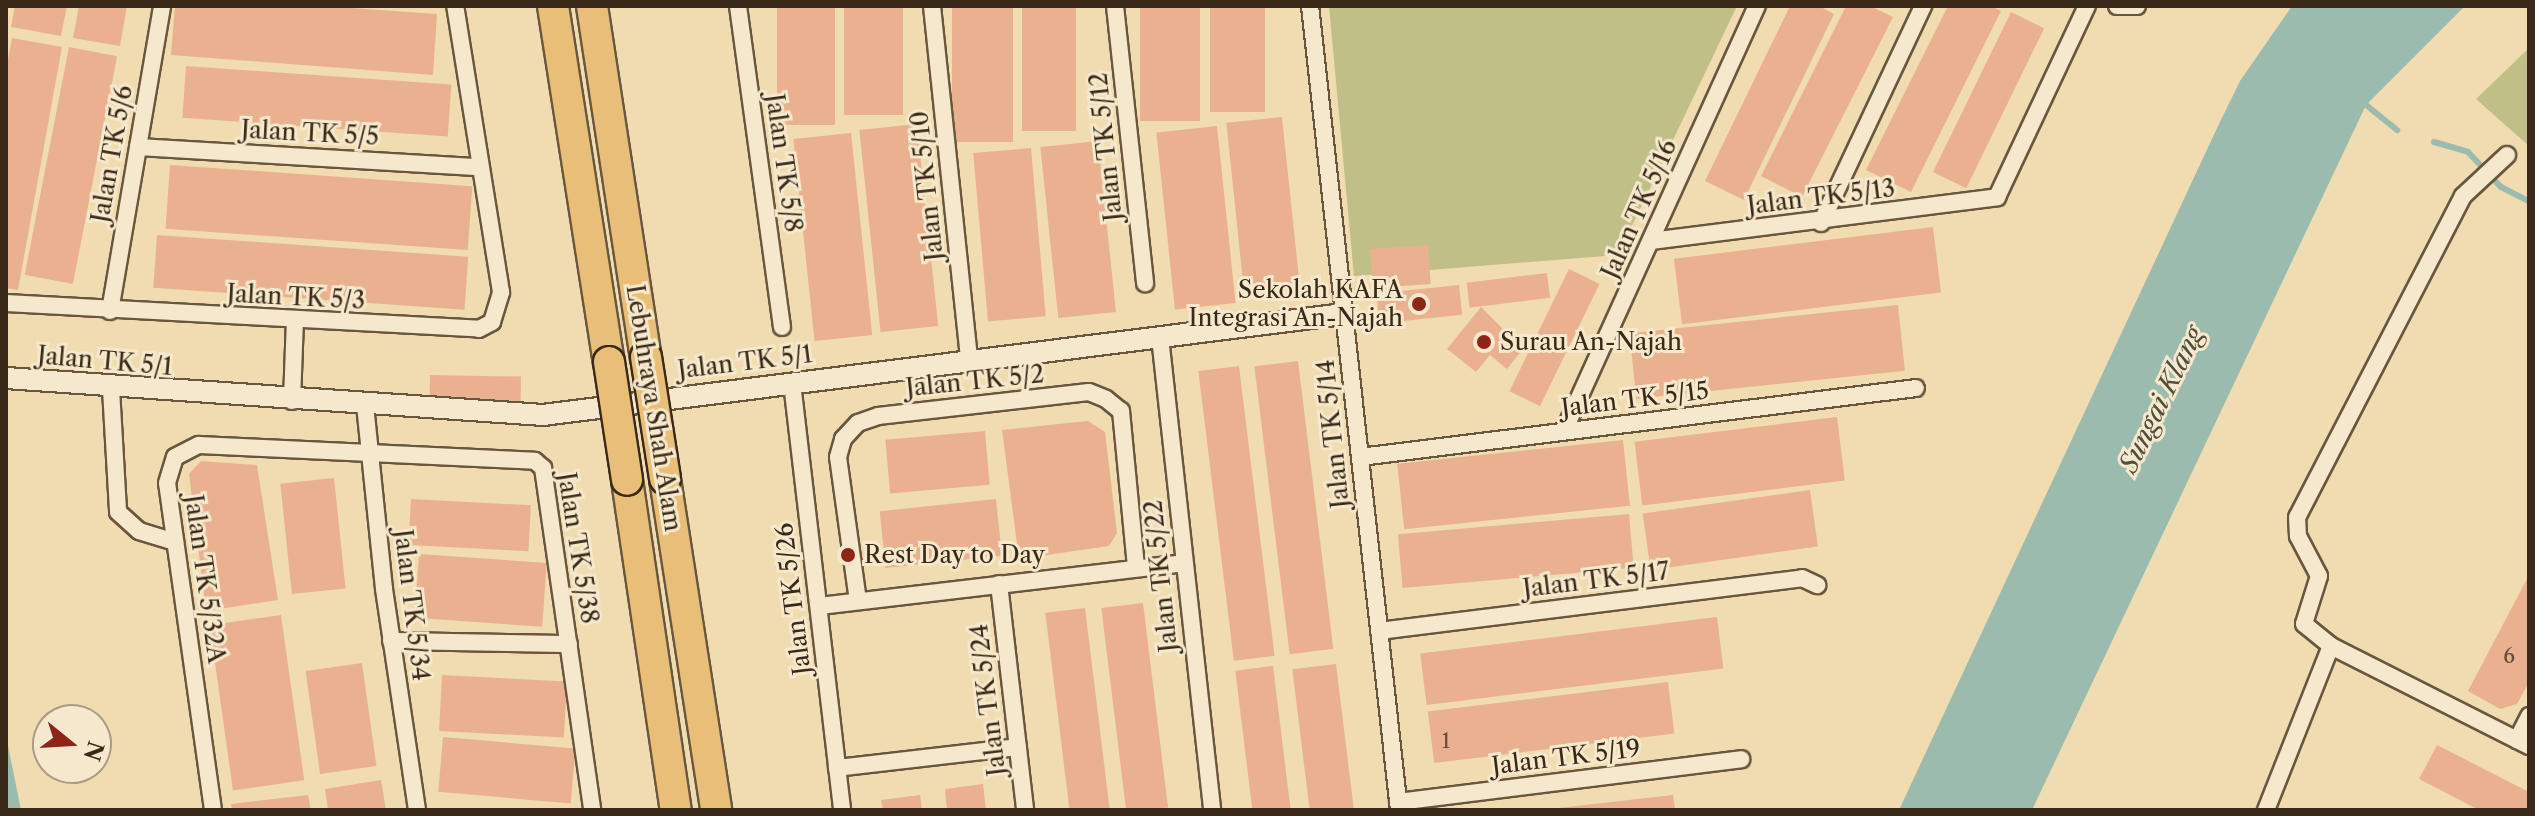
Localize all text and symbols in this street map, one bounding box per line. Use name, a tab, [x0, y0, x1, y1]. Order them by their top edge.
street label: Jalan TK 5/12	[1084, 71, 1128, 223]
street label: Jalan TK 5/6	[86, 82, 138, 226]
street label: Jalan TK 5/8	[760, 91, 808, 235]
street label: Jalan TK 5/10	[905, 109, 949, 263]
street label: Jalan TK 5/5	[240, 115, 380, 151]
street label: Jalan TK 5/16	[1595, 134, 1683, 284]
street label: Jalan TK 5/13	[1745, 174, 1897, 220]
place label: Sekolah KAFA Integrasi An-Najah	[1188, 276, 1403, 332]
street label: Jalan TK 5/3	[225, 279, 367, 315]
street label: Lebuhraya Shah Alam	[620, 282, 688, 534]
marker: Sekolah KAFA Integrasi An-Najah	[1410, 295, 1428, 313]
water label: Sungai Klang	[2113, 322, 2211, 478]
place label: Surau An-Najah	[1500, 328, 1683, 356]
marker: Surau An-Najah	[1475, 333, 1493, 351]
street label: Jalan TK 5/1	[675, 339, 815, 385]
street label: Jalan TK 5/1	[36, 341, 174, 381]
street label: Jalan TK 5/14	[1311, 358, 1355, 510]
street label: Jalan TK 5/2	[904, 359, 1046, 403]
street label: Jalan TK 5/15	[1559, 376, 1711, 422]
street label: Jalan TK 5/38	[552, 470, 604, 626]
street label: Jalan TK 5/32A	[179, 492, 231, 666]
street label: Jalan TK 5/22	[1139, 498, 1183, 654]
street label: Jalan TK 5/26	[769, 521, 817, 677]
street label: Jalan TK 5/34	[388, 527, 436, 683]
place label: Rest Day to Day	[864, 541, 1046, 569]
marker: Rest Day to Day	[839, 546, 857, 564]
street label: Jalan TK 5/17	[1521, 557, 1671, 603]
street label: Jalan TK 5/24	[964, 622, 1012, 778]
house number: 6	[2503, 644, 2515, 668]
north arrow	[32, 704, 112, 784]
house number: 1	[1442, 729, 1450, 753]
street label: Jalan TK 5/19	[1489, 734, 1643, 780]
text: N	[78, 738, 109, 764]

